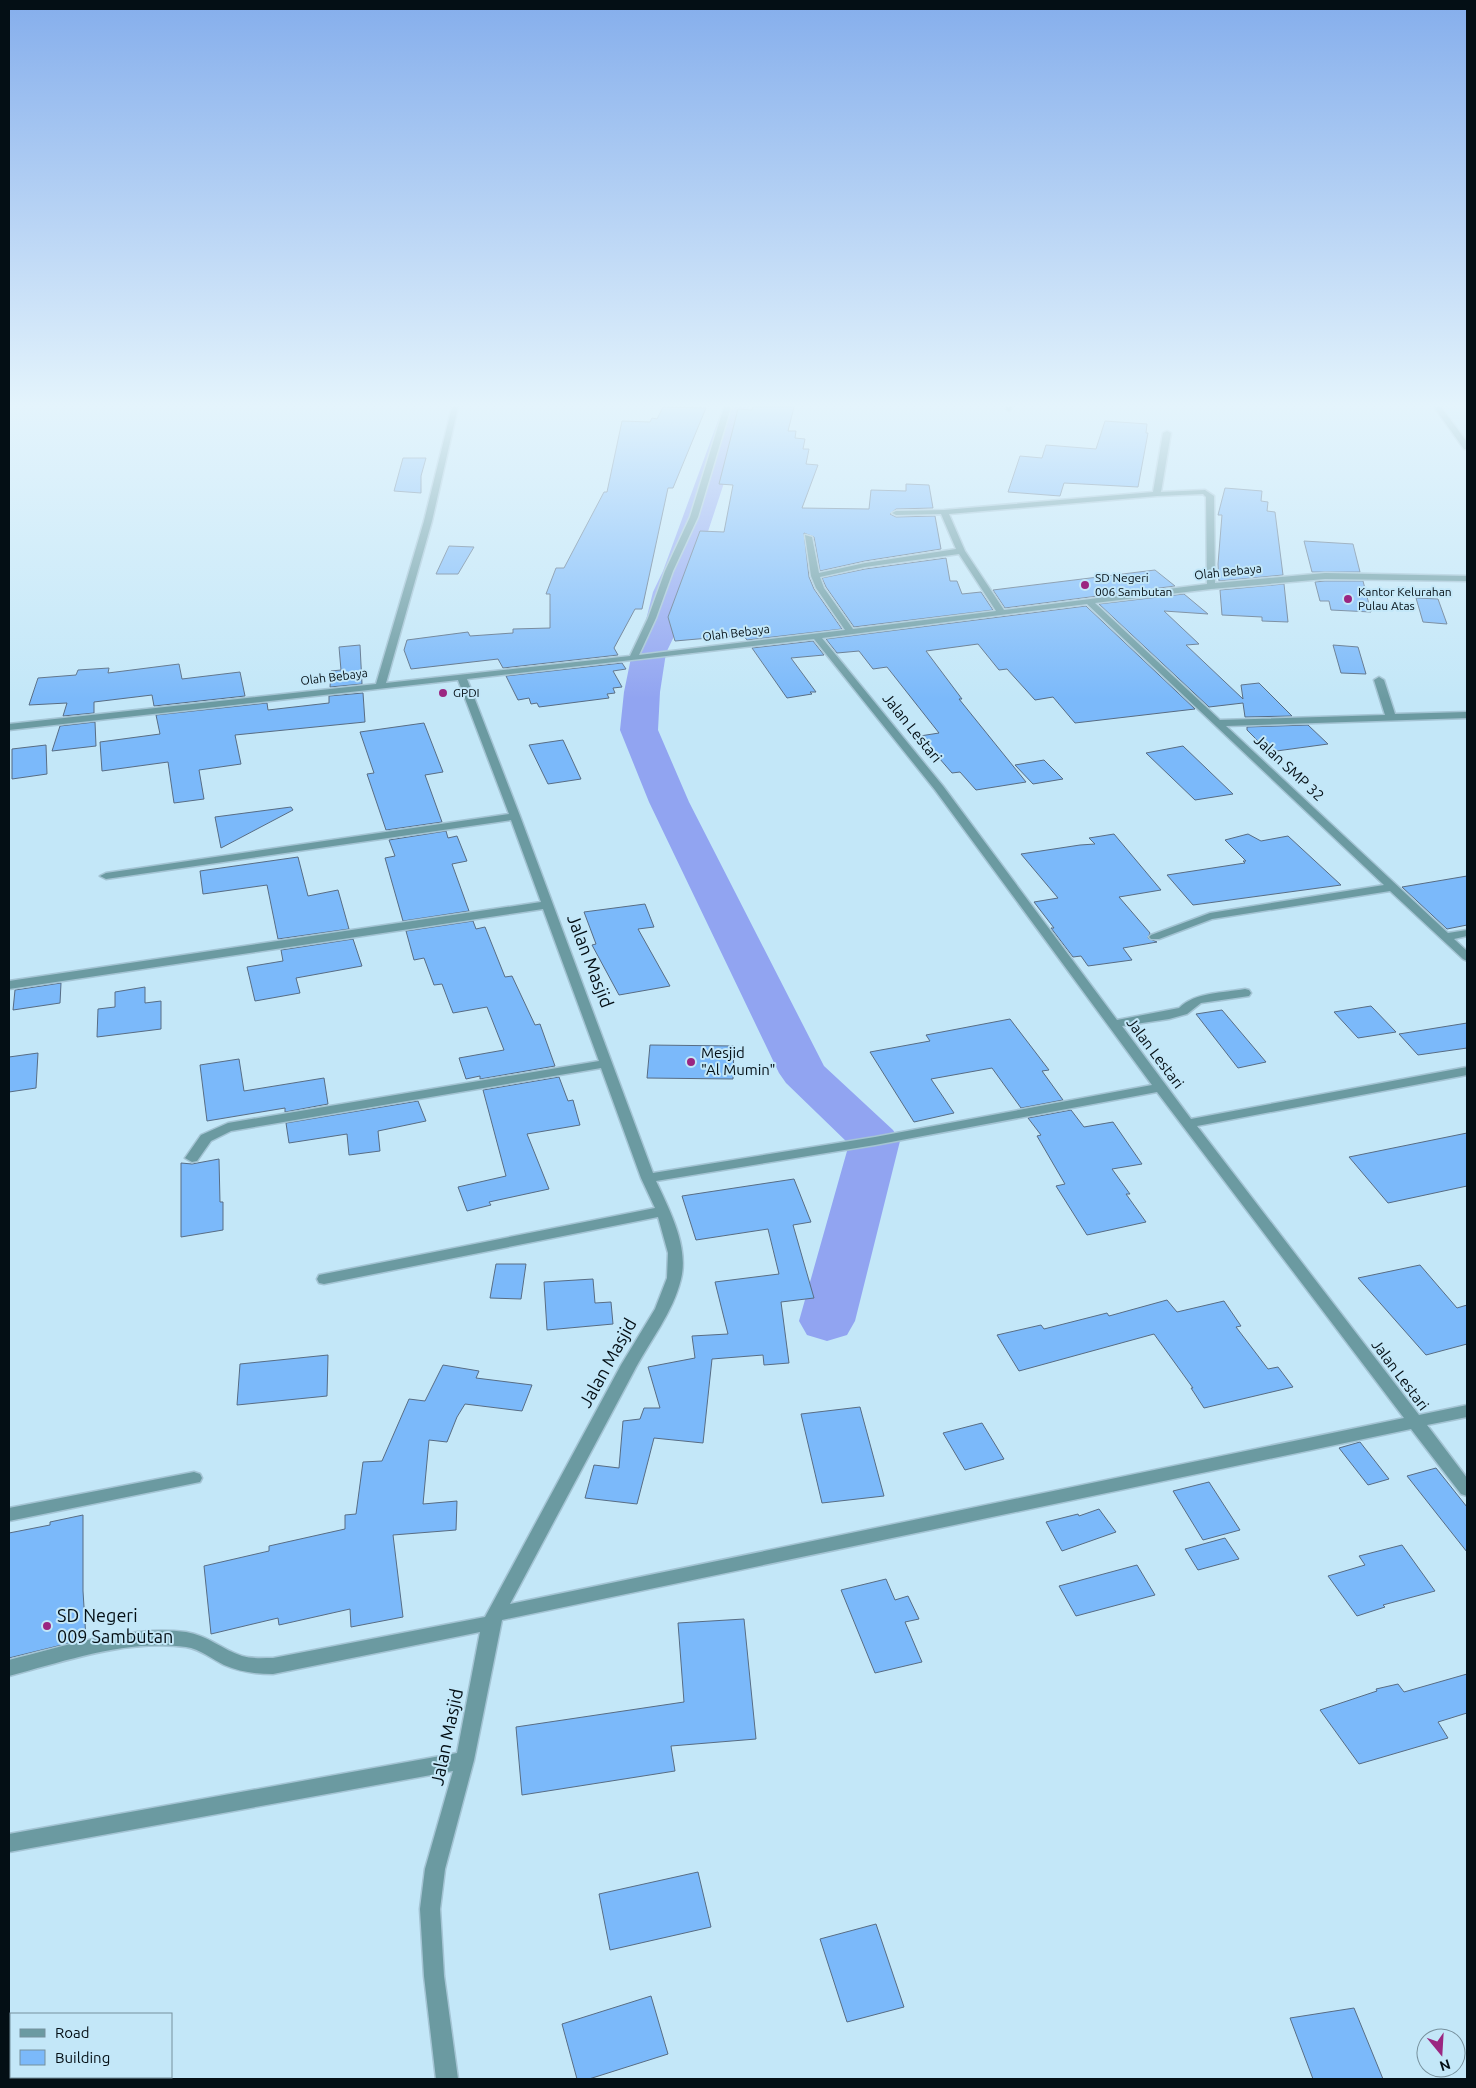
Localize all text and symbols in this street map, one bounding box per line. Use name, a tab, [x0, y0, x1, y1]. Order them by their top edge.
street label: Olah Bebaya	[1194, 562, 1262, 582]
place label: SD Negeri 006 Sambutan	[1095, 571, 1172, 598]
marker: SD Negeri 006 Sambutan	[1079, 579, 1091, 591]
place label: Kantor Kelurahan Pulau Atas	[1358, 585, 1452, 612]
marker: Kantor Kelurahan Pulau Atas	[1342, 593, 1354, 605]
street label: Olah Bebaya	[702, 622, 770, 643]
street label: Olah Bebaya	[300, 666, 368, 687]
place label: GPDI	[453, 686, 480, 699]
marker: GPDI	[437, 687, 449, 699]
street label: Jalan Lestari	[879, 690, 945, 766]
street label: Jalan SMP 32	[1251, 731, 1328, 804]
street label: Jalan Masjid	[564, 911, 618, 1010]
street label: Jalan Lestari	[1123, 1014, 1187, 1091]
place label: Mesjid "Al Mumin"	[701, 1044, 776, 1078]
marker: Mesjid "Al Mumin"	[685, 1056, 697, 1068]
street label: Jalan Masjid	[575, 1315, 640, 1410]
street label: Jalan Lestari	[1368, 1336, 1432, 1413]
place label: SD Negeri 009 Sambutan	[57, 1605, 173, 1646]
marker: SD Negeri 009 Sambutan	[41, 1620, 53, 1632]
street label: Jalan Masjid	[426, 1687, 466, 1787]
legend	[10, 2013, 172, 2078]
text: Road	[55, 2024, 90, 2041]
north arrow	[1416, 2028, 1466, 2078]
text: Building	[55, 2049, 110, 2066]
text: N	[1438, 2056, 1452, 2075]

